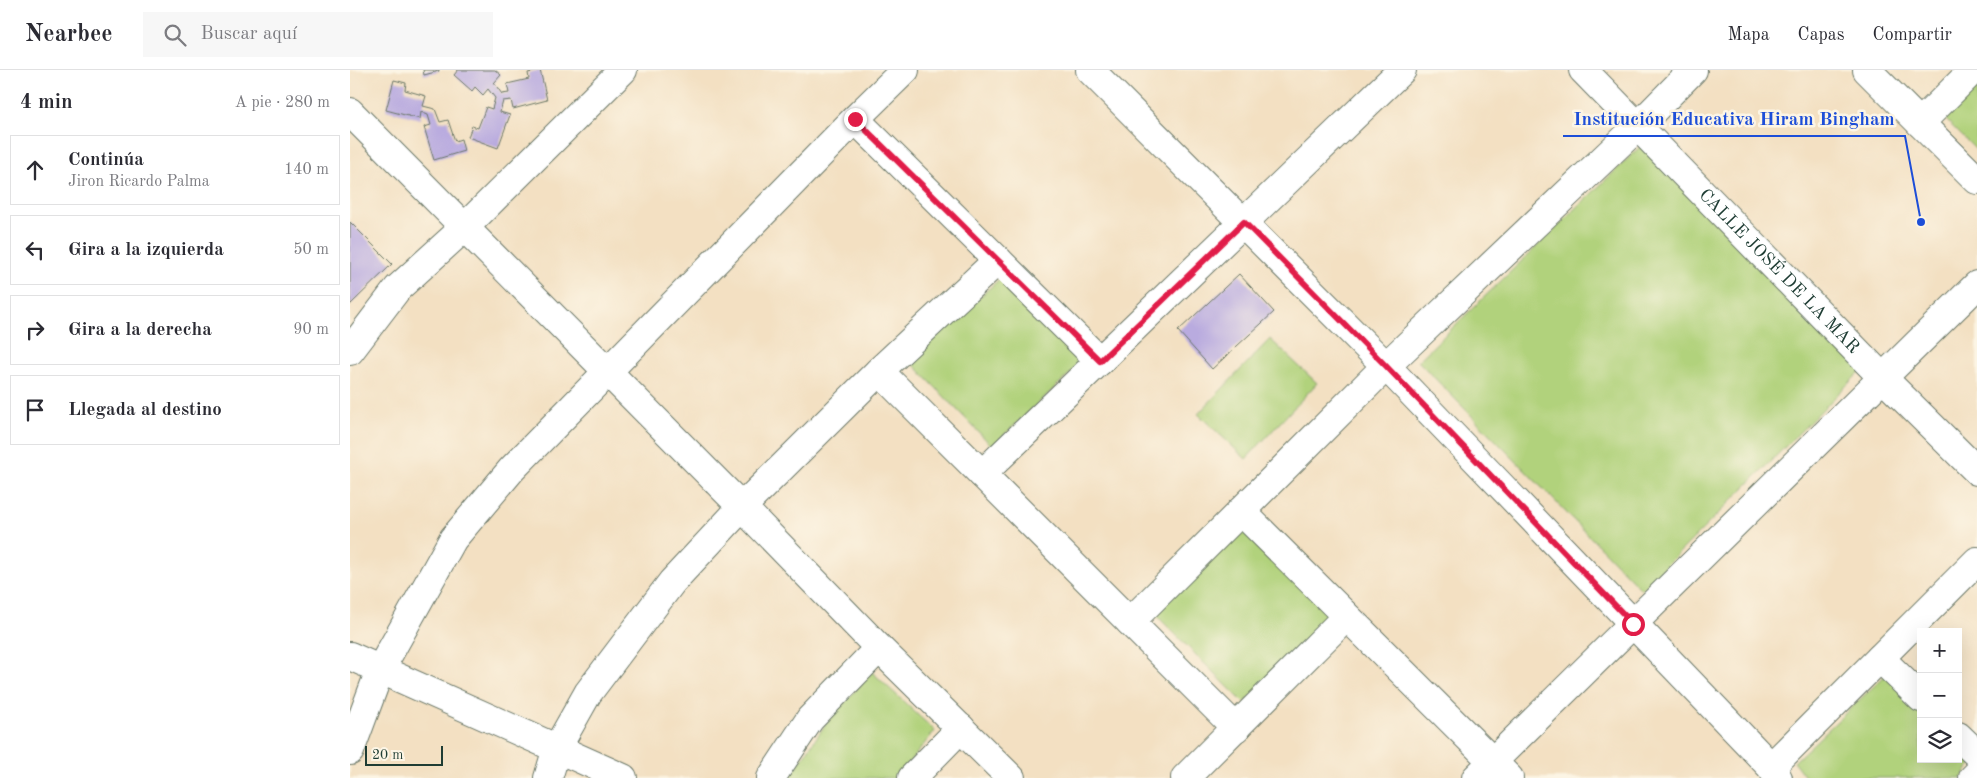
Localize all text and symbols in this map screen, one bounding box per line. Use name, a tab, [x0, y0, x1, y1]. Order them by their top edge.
search box	[143, 12, 493, 57]
icon: search	[161, 21, 189, 49]
text: Nearbee	[25, 23, 113, 47]
text: Buscar aquí	[201, 25, 297, 44]
text: Mapa	[1727, 26, 1770, 44]
text: Capas	[1798, 26, 1845, 44]
text: Compartir	[1873, 26, 1952, 44]
text: 4 min	[20, 92, 73, 113]
text: A pie · 280 m	[235, 95, 330, 111]
callout: Institución Educativa Hiram Bingham	[1563, 102, 1905, 136]
route end	[844, 108, 867, 131]
text: Institución Educativa Hiram Bingham	[1573, 111, 1895, 130]
text: Continúa	[68, 151, 144, 170]
icon: ahead	[21, 156, 49, 184]
text: 140 m	[284, 162, 329, 178]
text: Jiron Ricardo Palma	[68, 174, 210, 190]
street label: CALLE JOSÉ DE LA MAR	[1695, 186, 1863, 357]
icon: left	[21, 236, 49, 264]
text: Gira a la izquierda	[68, 241, 224, 260]
text: 50 m	[293, 242, 329, 258]
icon: right	[21, 316, 49, 344]
text: Gira a la derecha	[68, 321, 212, 340]
text: 90 m	[293, 322, 329, 338]
icon: arrive	[21, 396, 49, 424]
text: Llegada al destino	[68, 401, 222, 420]
route start	[1622, 613, 1645, 636]
map controls	[1917, 628, 1962, 763]
button: +	[1917, 628, 1962, 673]
button: −	[1917, 673, 1962, 718]
button: layers	[1917, 718, 1962, 763]
scale bar	[365, 743, 442, 766]
text: 20 m	[372, 748, 403, 762]

